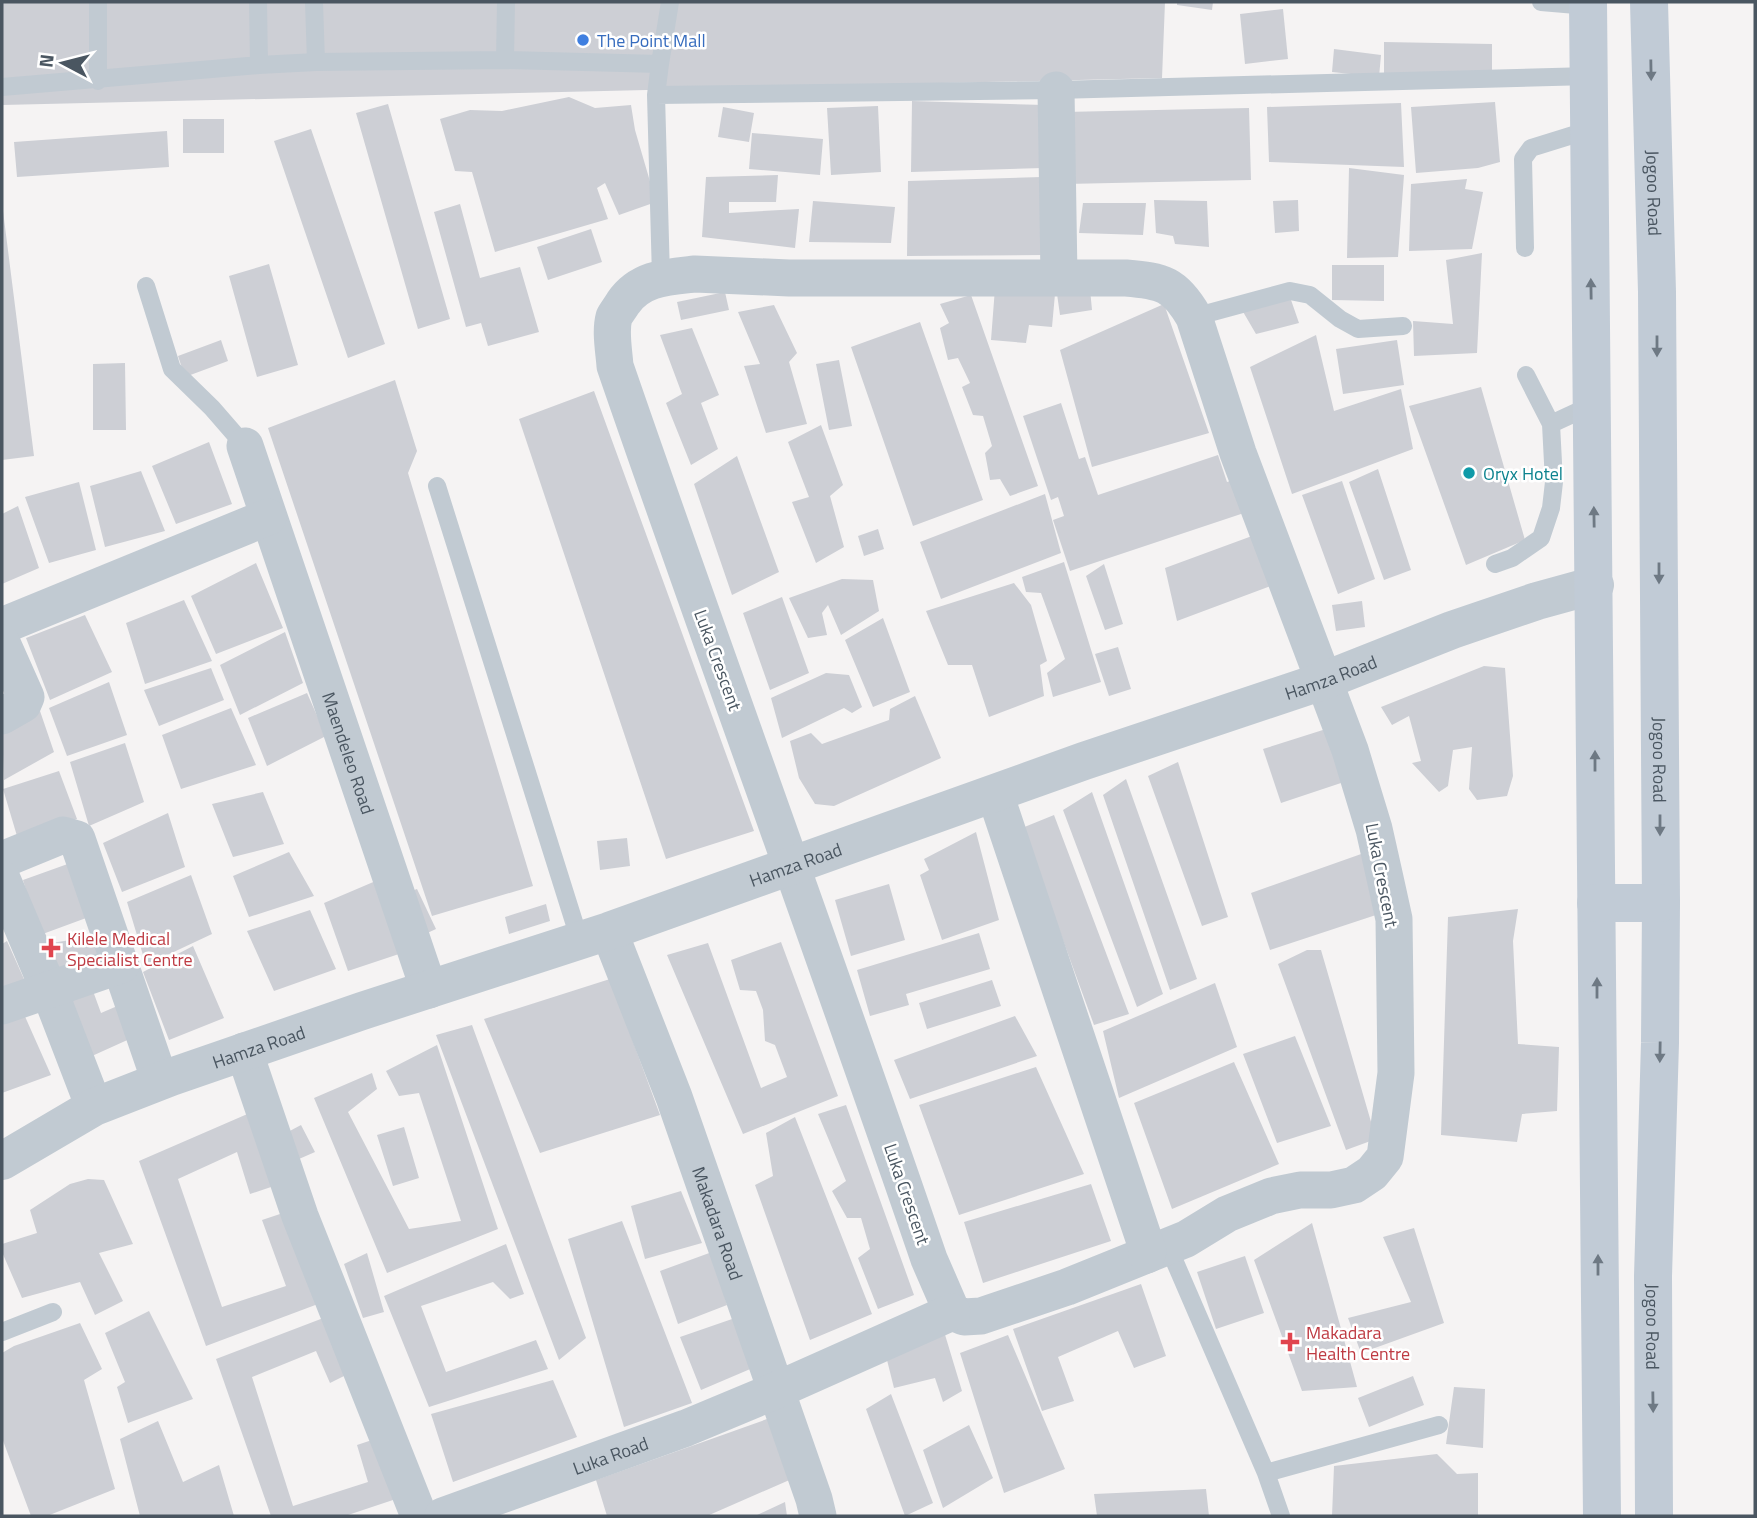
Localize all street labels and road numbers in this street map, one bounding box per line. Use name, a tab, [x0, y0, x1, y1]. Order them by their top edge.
street label: Jogoo Road	[1640, 150, 1669, 236]
street label: Luka Crescent	[687, 606, 749, 715]
street label: Hamza Road	[1281, 648, 1381, 706]
street label: Maendeleo Road	[316, 688, 382, 818]
street label: Jogoo Road	[1646, 717, 1674, 803]
street label: Luka Crescent	[1359, 821, 1405, 930]
street label: Hamza Road	[745, 835, 845, 893]
street label: Hamza Road	[209, 1018, 309, 1075]
street label: Luka Crescent	[877, 1140, 937, 1249]
street label: Makadara Road	[686, 1163, 750, 1284]
street label: Jogoo Road	[1640, 1284, 1667, 1370]
street label: Luka Road	[569, 1429, 652, 1481]

